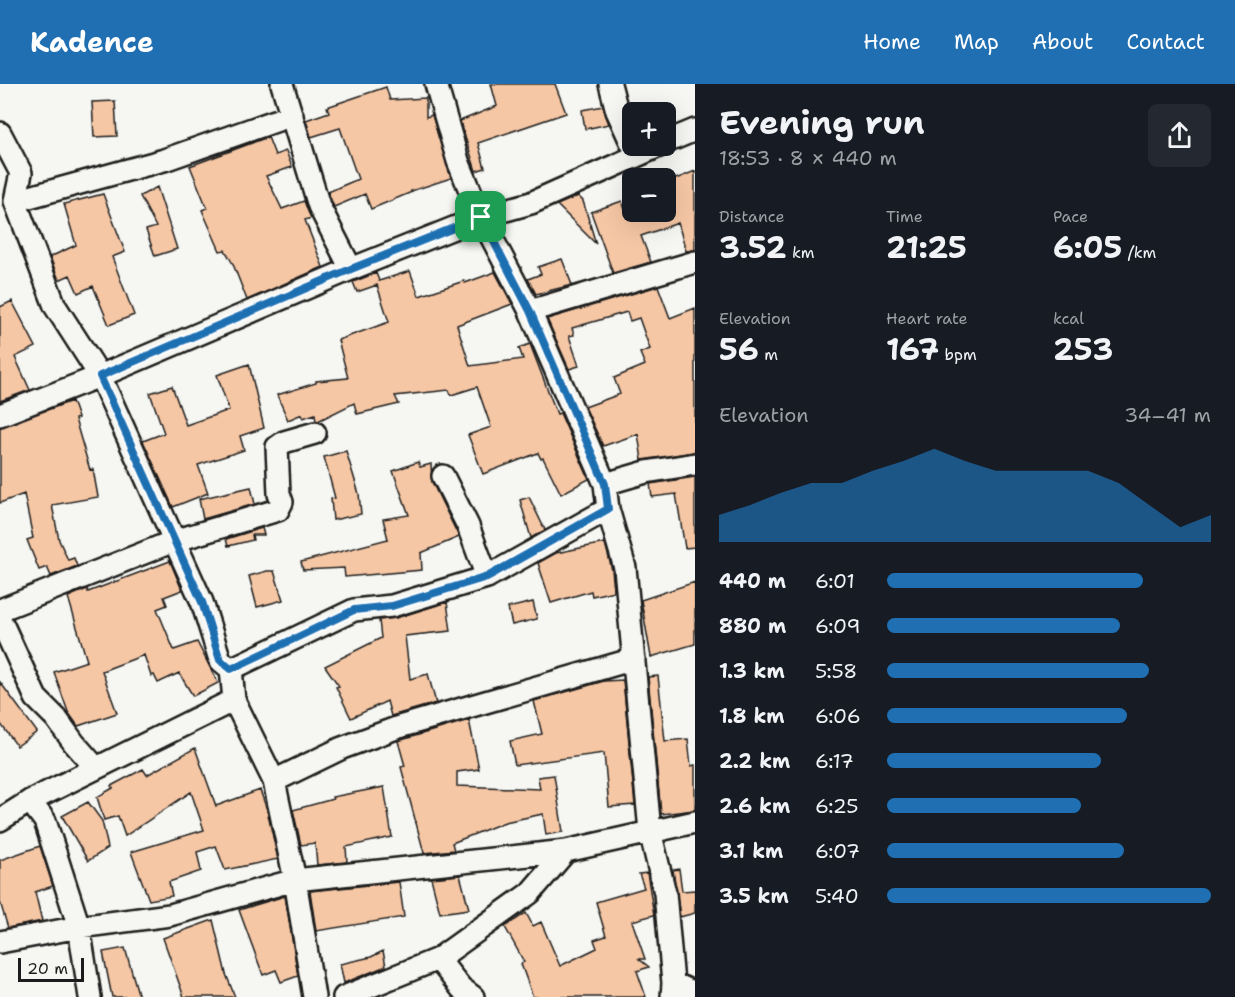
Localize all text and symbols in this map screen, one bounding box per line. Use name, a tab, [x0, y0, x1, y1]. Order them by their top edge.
text: Kadence	[30, 23, 154, 61]
text: Home	[863, 28, 921, 56]
text: Map	[954, 28, 999, 56]
text: About	[1032, 28, 1093, 56]
text: Contact	[1126, 28, 1205, 56]
text: Evening run	[719, 100, 925, 145]
map controls	[622, 102, 676, 222]
button: +	[622, 102, 676, 156]
button: share	[1148, 104, 1211, 167]
text: 18:53 · 8 × 440 m	[719, 145, 897, 171]
button: −	[622, 168, 676, 222]
pin	[455, 191, 506, 242]
icon: arrive	[464, 200, 497, 233]
text: Distance	[719, 206, 785, 227]
text: Time	[886, 206, 923, 227]
text: Pace	[1053, 206, 1088, 227]
text: 3.52	[719, 227, 787, 268]
text: 21:25	[886, 227, 967, 268]
text: 6:05	[1053, 227, 1122, 268]
text: km	[787, 242, 815, 263]
text: /km	[1122, 242, 1156, 263]
text: Elevation	[719, 308, 791, 329]
text: Heart rate	[886, 308, 968, 329]
text: kcal	[1053, 308, 1084, 329]
text: 56	[719, 329, 759, 370]
text: 167	[886, 329, 939, 370]
text: 253	[1053, 329, 1113, 370]
text: m	[759, 344, 778, 365]
text: bpm	[939, 344, 977, 365]
text: Elevation	[719, 402, 809, 428]
text: 34–41 m	[1124, 402, 1211, 428]
text: 440 m	[719, 568, 786, 594]
text: 6:01	[815, 568, 855, 594]
text: 880 m	[719, 613, 786, 639]
text: 6:09	[815, 613, 861, 639]
text: 1.3 km	[719, 658, 785, 684]
text: 5:58	[815, 658, 857, 684]
text: 1.8 km	[719, 703, 785, 729]
text: 6:06	[815, 703, 861, 729]
text: 2.2 km	[719, 748, 790, 774]
text: 6:17	[815, 748, 854, 774]
text: 2.6 km	[719, 793, 790, 819]
text: 6:25	[815, 793, 859, 819]
text: 3.1 km	[719, 838, 783, 864]
text: 6:07	[815, 838, 860, 864]
text: 3.5 km	[719, 883, 789, 909]
text: 5:40	[815, 883, 859, 909]
scale bar	[18, 955, 84, 982]
text: 20 m	[27, 958, 68, 979]

